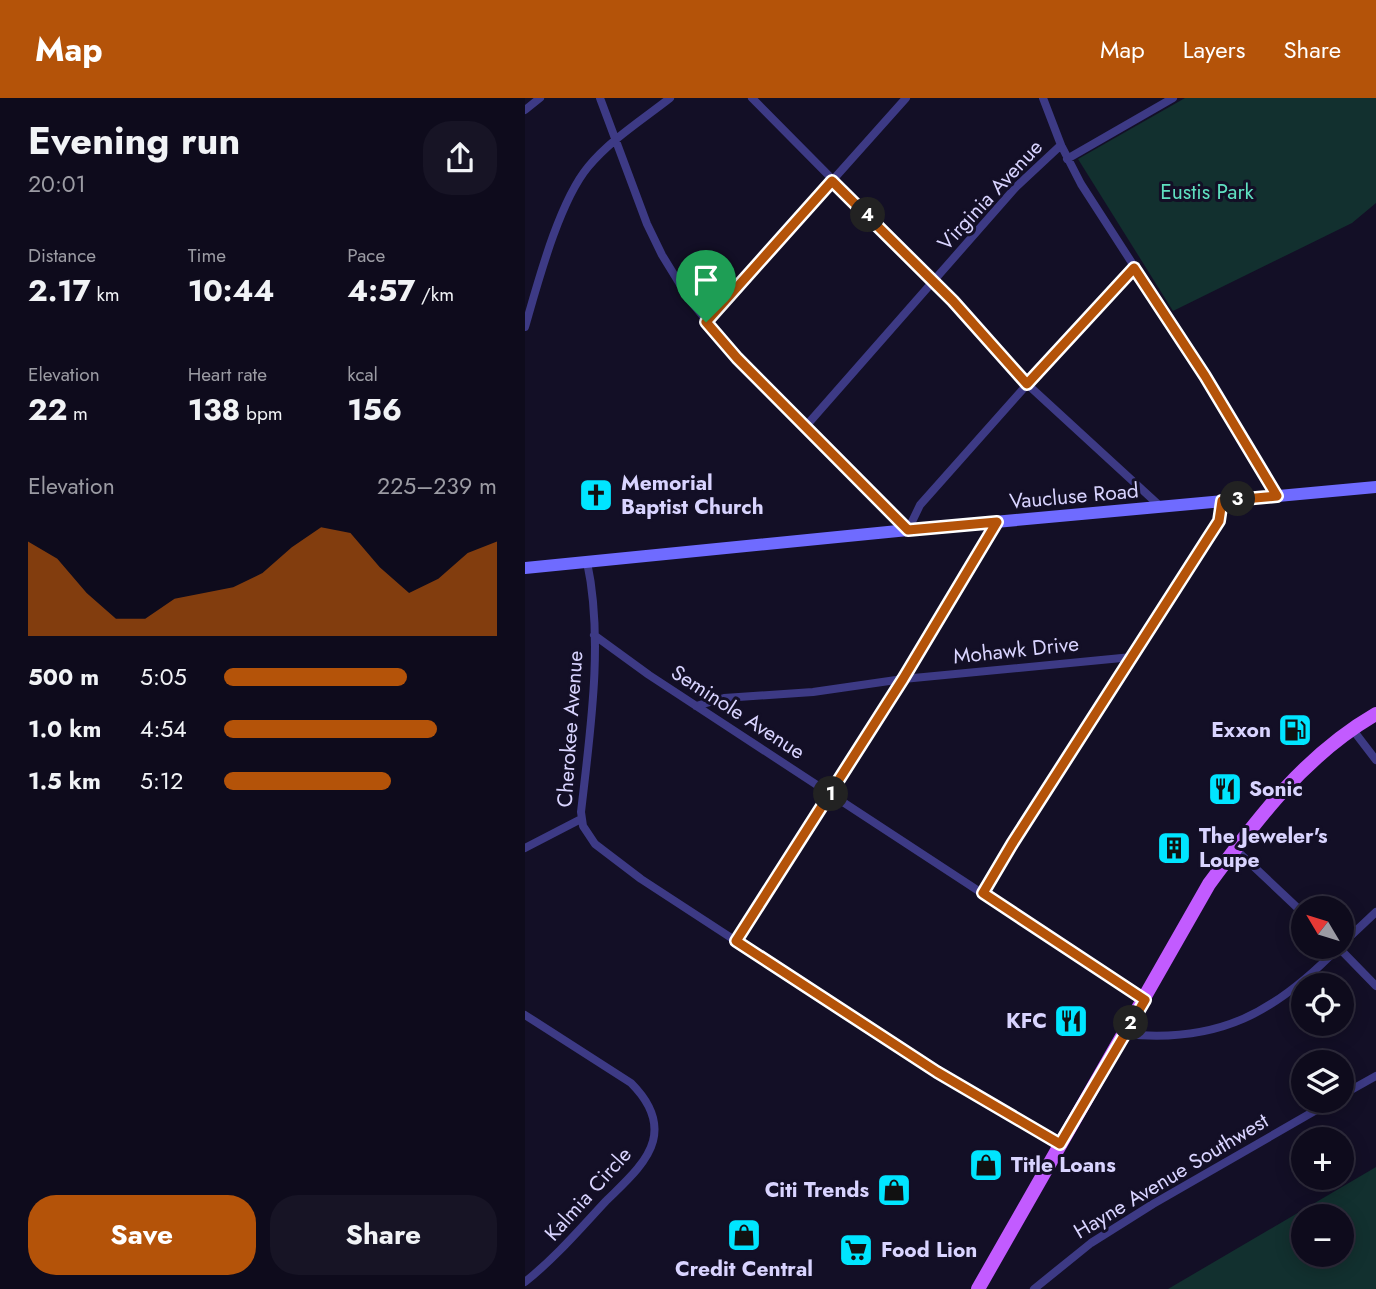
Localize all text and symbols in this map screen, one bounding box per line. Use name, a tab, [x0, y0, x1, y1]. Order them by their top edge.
text: Map	[35, 26, 103, 73]
text: Map	[1100, 32, 1145, 67]
text: Layers	[1183, 32, 1245, 67]
text: Share	[1283, 32, 1341, 67]
text: Evening run	[28, 113, 240, 168]
button: share	[423, 121, 497, 195]
street label: Virginia Avenue	[931, 133, 1049, 257]
text: 20:01	[28, 167, 86, 201]
park label: Eustis Park	[1160, 177, 1255, 207]
pin: 4	[851, 198, 885, 232]
text: 4	[861, 201, 874, 228]
text: Distance	[28, 242, 96, 269]
text: Time	[188, 242, 226, 269]
text: Pace	[347, 242, 385, 269]
pin	[676, 250, 736, 322]
icon: arrive	[687, 261, 725, 299]
text: 2.17	[28, 269, 91, 312]
text: 10:44	[188, 269, 274, 312]
text: 4:57	[347, 269, 415, 312]
text: km	[91, 281, 120, 308]
text: /km	[415, 281, 454, 308]
text: Elevation	[28, 361, 100, 388]
text: Heart rate	[188, 361, 267, 388]
text: kcal	[347, 361, 378, 388]
text: 22	[28, 388, 67, 431]
text: 138	[188, 388, 240, 431]
text: 156	[347, 388, 402, 431]
text: m	[67, 400, 88, 427]
text: bpm	[240, 400, 283, 427]
place label: Memorial Baptist Church	[621, 468, 764, 522]
text: Elevation	[28, 469, 115, 503]
text: 225–239 m	[377, 469, 497, 503]
street label: Vaucluse Road	[1008, 475, 1140, 517]
church icon: Memorial Baptist Church	[577, 476, 615, 514]
pin: 3	[1221, 482, 1255, 516]
text: 3	[1232, 485, 1243, 512]
street label: Mohawk Drive	[952, 628, 1080, 672]
street label: Cherokee Avenue	[550, 650, 590, 808]
street label: Seminole Avenue	[665, 657, 811, 767]
text: 500 m	[28, 660, 99, 694]
text: 5:05	[140, 660, 187, 694]
fuel station icon: Exxon	[1276, 711, 1314, 749]
text: 1.0 km	[28, 712, 101, 746]
text: 4:54	[140, 712, 187, 746]
place label: Exxon	[1211, 715, 1271, 745]
text: 1.5 km	[28, 764, 101, 798]
text: 5:12	[140, 764, 183, 798]
restaurant icon: Sonic	[1206, 770, 1244, 808]
place label: Sonic	[1249, 774, 1303, 804]
pin: 1	[813, 776, 849, 812]
text: 1	[826, 780, 835, 807]
place label: The Jeweler's Loupe	[1199, 821, 1328, 875]
building icon: The Jeweler's Loupe	[1155, 829, 1193, 867]
north arrow	[1291, 896, 1355, 959]
map controls	[1291, 896, 1354, 1267]
button: locate	[1291, 973, 1354, 1036]
restaurant icon: KFC	[1052, 1002, 1090, 1040]
place label: KFC	[1006, 1006, 1047, 1036]
pin: 2	[1113, 1006, 1149, 1040]
text: 2	[1124, 1009, 1137, 1036]
button: layers	[1291, 1050, 1354, 1113]
street label: Hayne Avenue Southwest	[1068, 1106, 1274, 1246]
button: +	[1291, 1127, 1354, 1190]
street label: Kalmia Circle	[538, 1140, 639, 1248]
shop icon: Title Loans	[967, 1146, 1005, 1184]
place label: Title Loans	[1011, 1150, 1116, 1180]
shop icon: Citi Trends	[875, 1171, 913, 1209]
place label: Citi Trends	[765, 1175, 869, 1205]
button: Save	[28, 1195, 256, 1275]
button: Share	[270, 1195, 497, 1275]
button: −	[1291, 1204, 1354, 1267]
shop icon: Credit Central	[725, 1216, 763, 1254]
supermarket icon: Food Lion	[837, 1231, 875, 1269]
place label: Food Lion	[881, 1235, 977, 1265]
place label: Credit Central	[675, 1254, 813, 1284]

